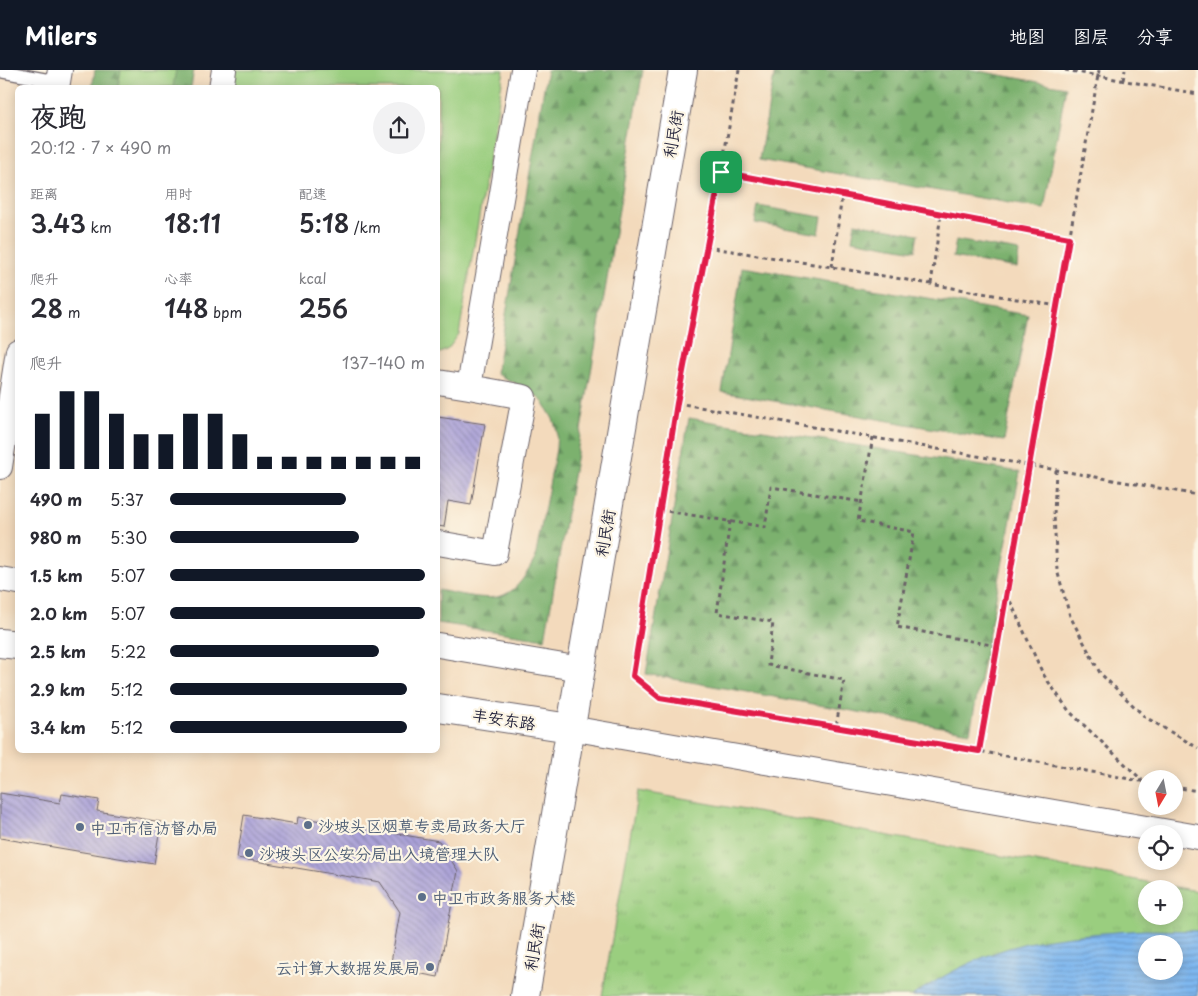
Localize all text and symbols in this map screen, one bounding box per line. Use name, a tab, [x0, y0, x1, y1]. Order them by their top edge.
text: Milers	[25, 17, 97, 53]
text: 地图	[1009, 22, 1045, 49]
text: 图层	[1073, 22, 1109, 49]
text: 分享	[1137, 22, 1173, 49]
text: 夜跑	[30, 94, 86, 137]
button: share	[373, 102, 425, 154]
street label: 利民街	[656, 108, 688, 160]
text: 20:12 · 7 × 490 m	[30, 135, 171, 159]
pin	[700, 151, 742, 193]
icon: arrive	[707, 158, 735, 186]
text: 距离	[30, 183, 58, 204]
text: 用时	[164, 183, 192, 204]
text: 配速	[299, 183, 327, 204]
text: 3.43	[30, 204, 86, 242]
text: 18:11	[164, 204, 221, 242]
text: 5:18	[299, 204, 349, 242]
text: km	[86, 217, 112, 238]
text: /km	[349, 217, 381, 238]
text: 爬升	[30, 268, 58, 289]
text: 心率	[164, 268, 192, 289]
text: kcal	[299, 268, 327, 289]
text: 28	[30, 289, 63, 327]
text: 148	[164, 289, 209, 327]
text: 256	[299, 289, 348, 327]
text: m	[63, 302, 81, 323]
text: bpm	[209, 302, 242, 323]
text: 爬升	[30, 350, 62, 374]
text: 137–140 m	[342, 350, 425, 374]
text: 490 m	[30, 487, 82, 511]
text: 5:37	[110, 487, 144, 511]
street label: 利民街	[588, 507, 620, 559]
text: 980 m	[30, 525, 82, 549]
text: 5:30	[110, 525, 147, 549]
text: 1.5 km	[30, 563, 83, 587]
text: 5:07	[110, 563, 145, 587]
text: 2.0 km	[30, 601, 87, 625]
text: 5:07	[110, 601, 145, 625]
text: 2.5 km	[30, 639, 86, 663]
text: 5:22	[110, 639, 146, 663]
text: 2.9 km	[30, 677, 85, 701]
text: 5:12	[110, 677, 143, 701]
street label: 丰安东路	[471, 701, 537, 735]
text: 3.4 km	[30, 715, 86, 739]
text: 5:12	[110, 715, 143, 739]
north arrow	[1138, 770, 1182, 815]
map controls	[1138, 770, 1183, 980]
place label: 沙坡头区烟草专卖局政务大厅	[318, 813, 526, 837]
place label: 中卫市信访督办局	[90, 815, 218, 839]
marker: 沙坡头区烟草专卖局政务大厅	[302, 819, 314, 831]
marker: 中卫市信访督办局	[74, 821, 86, 833]
button: locate	[1138, 825, 1183, 870]
place label: 沙坡头区公安分局出入境管理大队	[259, 841, 499, 865]
marker: 沙坡头区公安分局出入境管理大队	[243, 847, 255, 859]
button: +	[1138, 880, 1183, 925]
place label: 中卫市政务服务大楼	[432, 885, 576, 909]
marker: 中卫市政务服务大楼	[416, 891, 428, 903]
street label: 利民街	[517, 921, 549, 973]
button: −	[1138, 935, 1183, 980]
place label: 云计算大数据发展局	[276, 955, 420, 979]
marker: 云计算大数据发展局	[424, 961, 436, 973]

